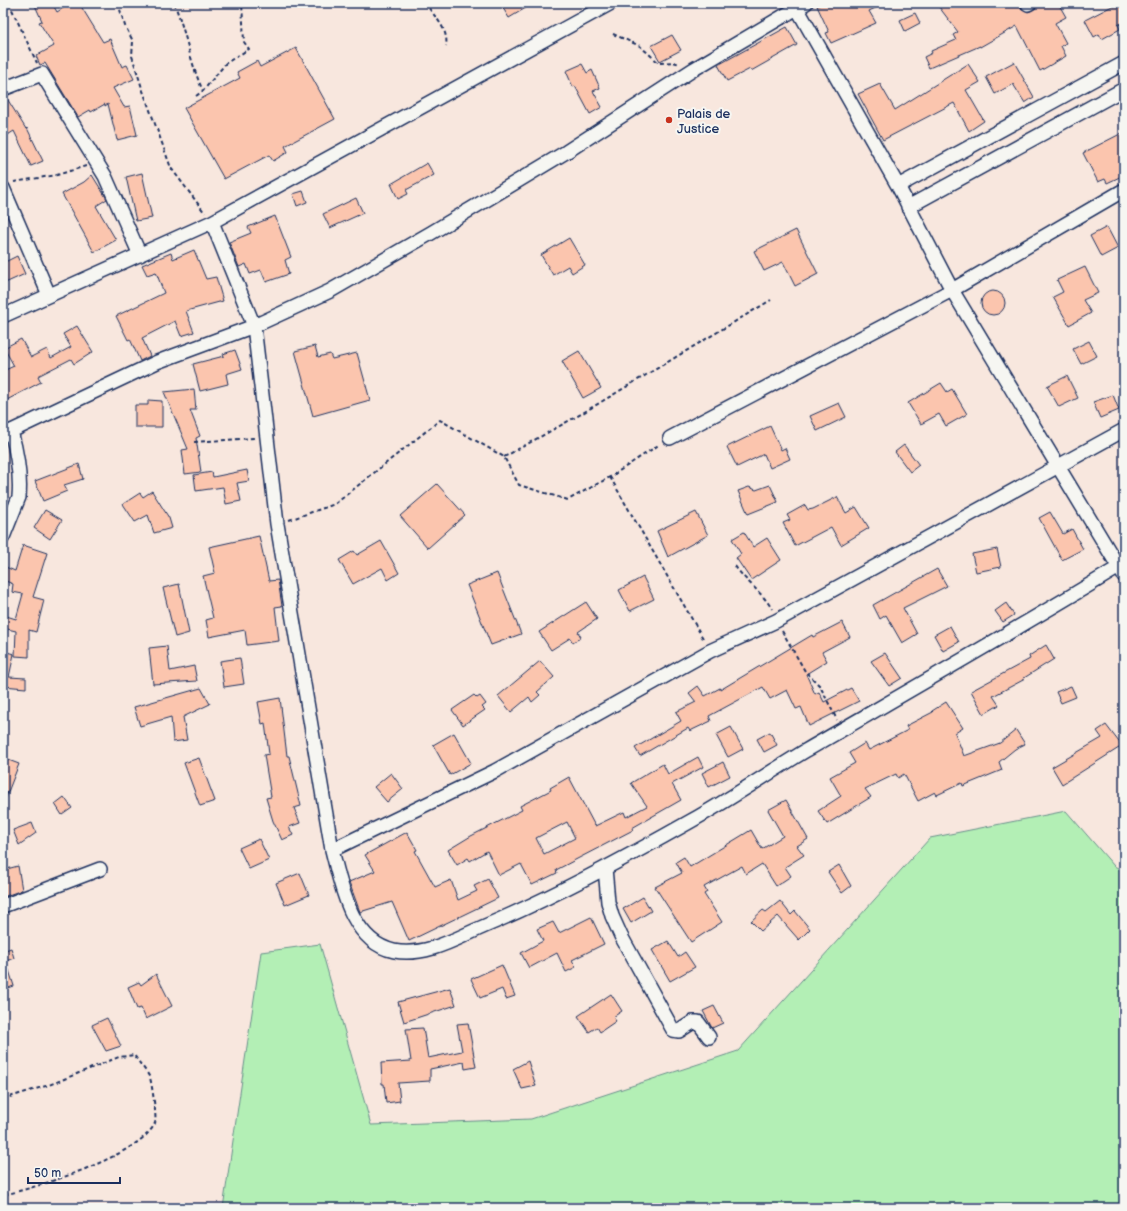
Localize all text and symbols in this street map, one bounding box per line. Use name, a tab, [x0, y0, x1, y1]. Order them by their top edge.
place label: Palais de Justice	[677, 106, 731, 137]
marker: Palais de Justice	[664, 115, 674, 125]
scale bar	[28, 1159, 120, 1185]
text: 50 m	[34, 1166, 61, 1181]

